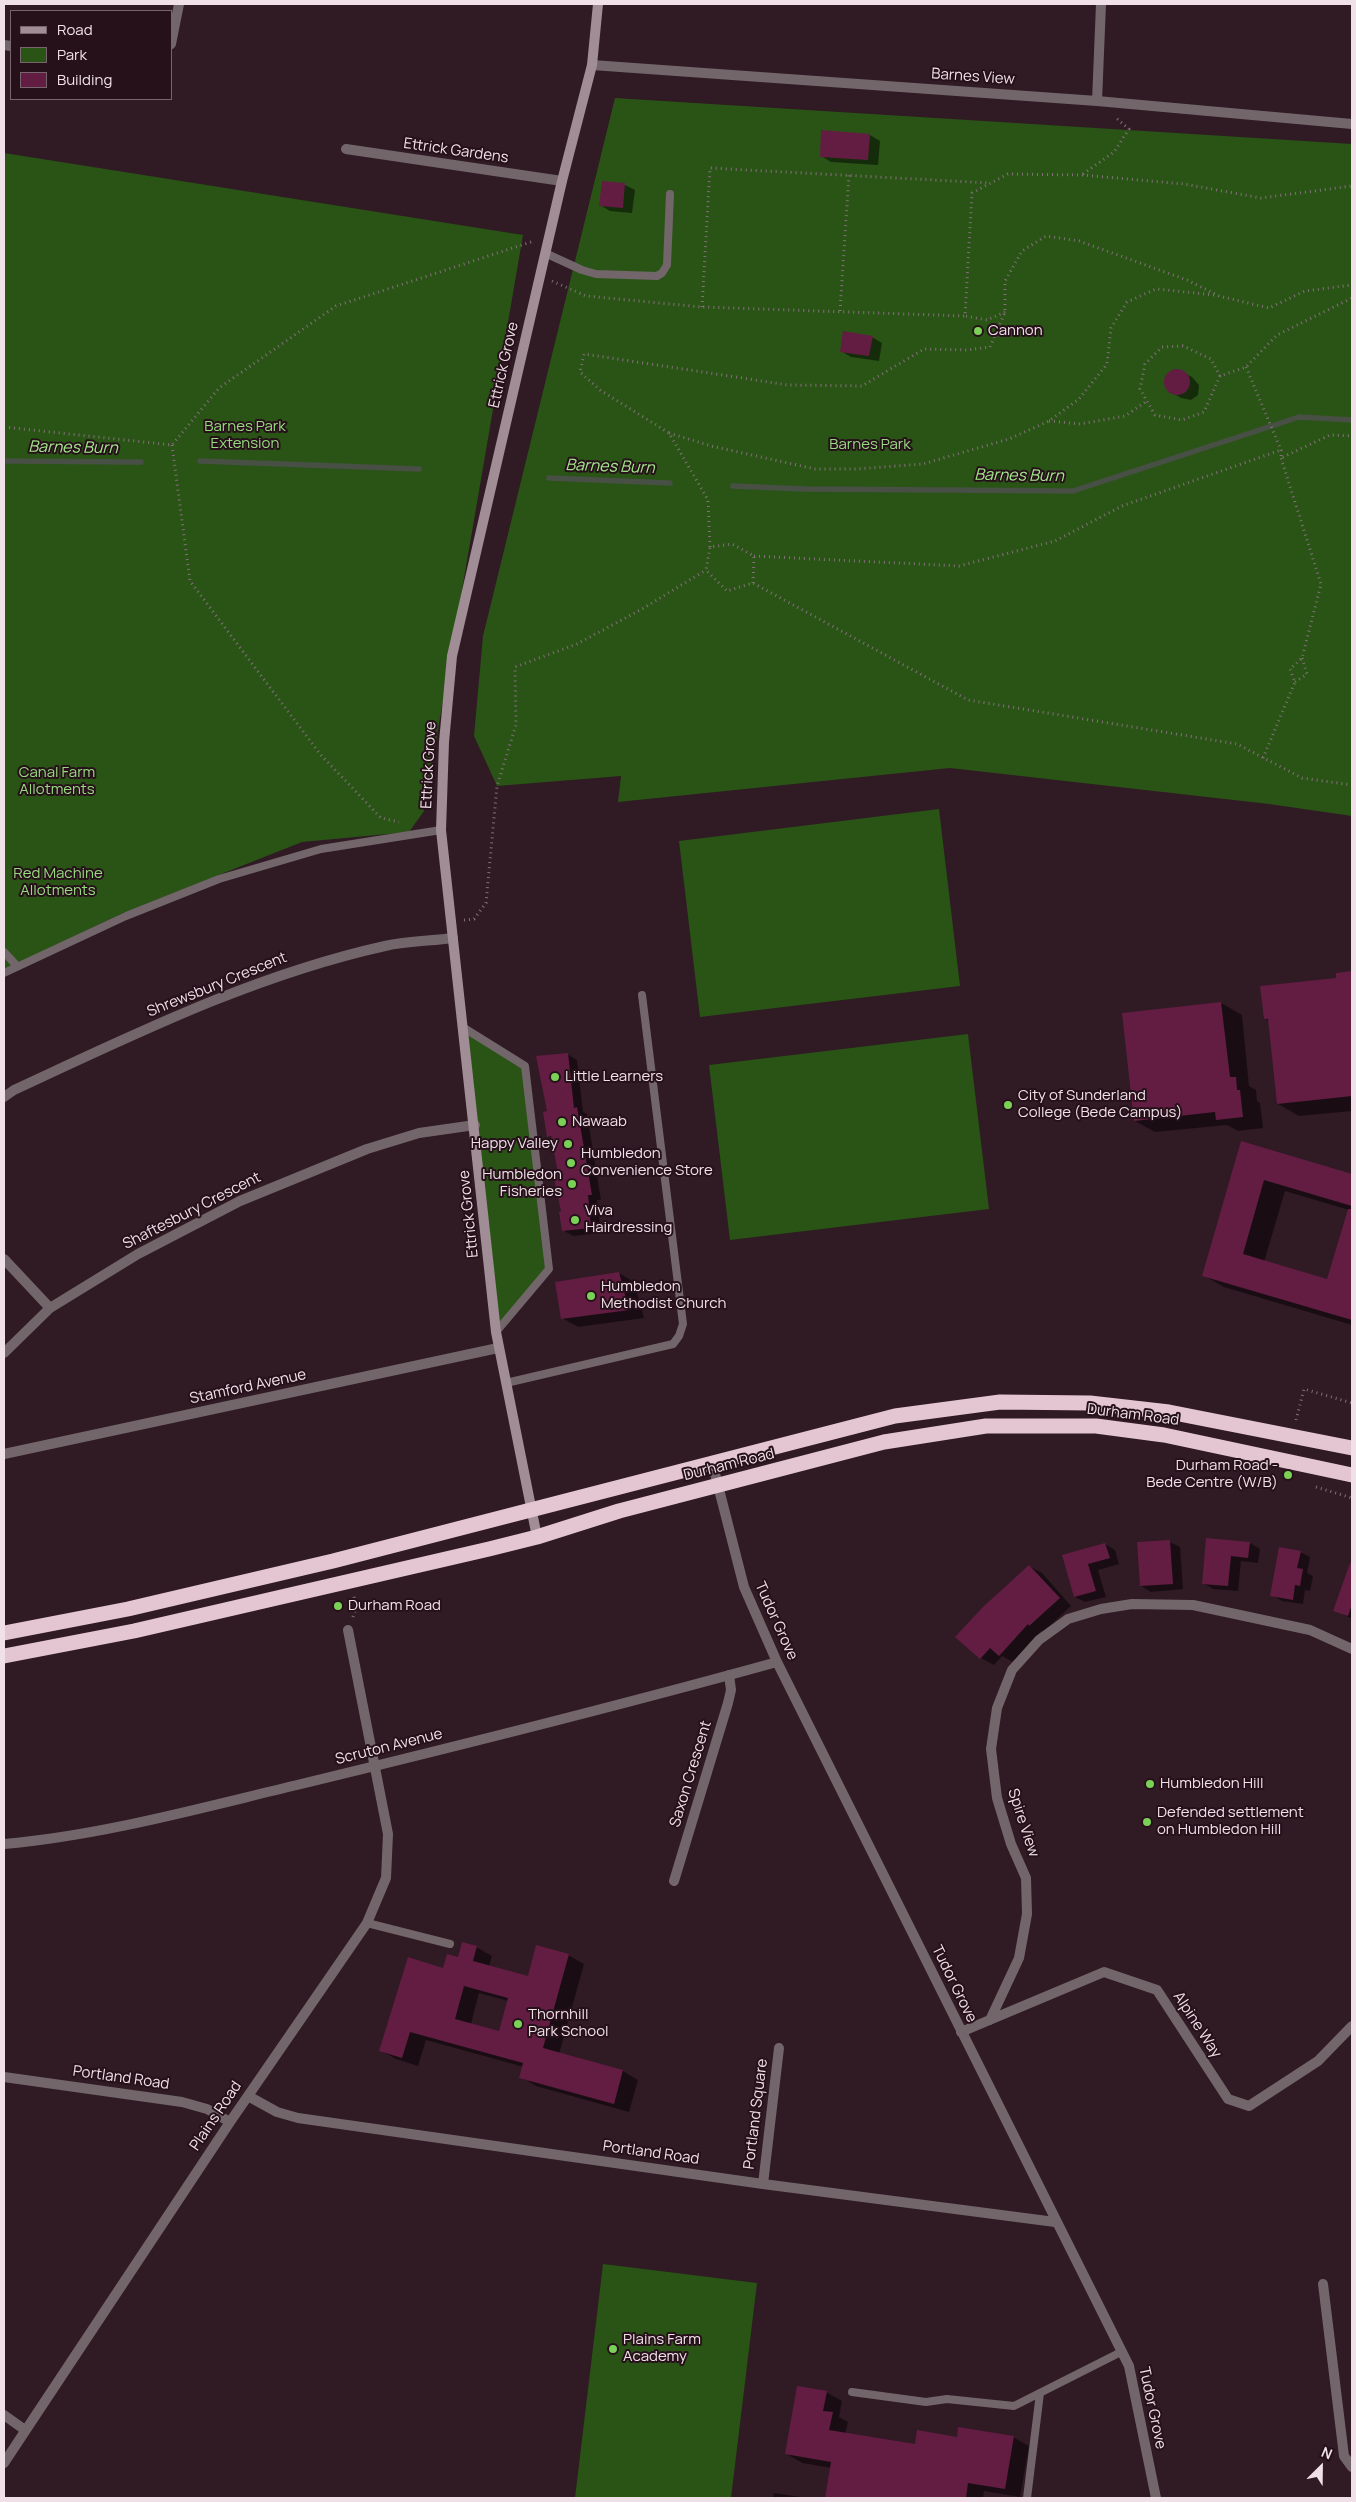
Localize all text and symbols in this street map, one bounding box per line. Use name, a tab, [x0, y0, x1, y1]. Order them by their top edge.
legend	[10, 10, 172, 100]
text: Road	[57, 19, 93, 40]
text: Park	[57, 44, 87, 65]
street label: Barnes View	[931, 65, 1015, 89]
text: Building	[57, 69, 112, 90]
street label: Ettrick Gardens	[402, 135, 510, 167]
street label: Ettrick Grove	[485, 320, 523, 410]
place label: Cannon	[988, 322, 1043, 340]
marker: Cannon	[972, 325, 984, 337]
park label: Barnes Park Extension	[204, 418, 286, 453]
park label: Barnes Park	[829, 436, 911, 454]
water label: Barnes Burn	[28, 438, 118, 458]
water label: Barnes Burn	[565, 456, 655, 478]
water label: Barnes Burn	[974, 466, 1064, 486]
street label: Ettrick Grove	[418, 721, 440, 809]
park label: Canal Farm Allotments	[19, 764, 95, 799]
park label: Red Machine Allotments	[13, 865, 103, 900]
street label: Shrewsbury Crescent	[144, 949, 290, 1021]
place label: Little Learners	[565, 1068, 663, 1086]
marker: Little Learners	[549, 1071, 561, 1083]
place label: City of Sunderland College (Bede Campus)	[1018, 1087, 1182, 1122]
marker: City of Sunderland College (Bede Campus)	[1002, 1099, 1014, 1111]
place label: Nawaab	[572, 1113, 627, 1131]
marker: Nawaab	[556, 1116, 568, 1128]
place label: Happy Valley	[471, 1135, 558, 1153]
marker: Happy Valley	[562, 1138, 574, 1150]
place label: Humbledon Convenience Store	[581, 1145, 713, 1180]
marker: Humbledon Convenience Store	[565, 1157, 577, 1169]
place label: Humbledon Fisheries	[482, 1166, 562, 1201]
street label: Shaftesbury Crescent	[120, 1168, 264, 1254]
street label: Ettrick Grove	[455, 1169, 483, 1259]
marker: Humbledon Fisheries	[566, 1178, 578, 1190]
place label: Viva Hairdressing	[585, 1202, 672, 1237]
marker: Viva Hairdressing	[569, 1214, 581, 1226]
place label: Humbledon Methodist Church	[601, 1278, 726, 1313]
marker: Humbledon Methodist Church	[585, 1290, 597, 1302]
street label: Stamford Avenue	[188, 1366, 308, 1408]
street label: Durham Road	[1086, 1400, 1180, 1430]
street label: Durham Road	[682, 1445, 776, 1485]
place label: Durham Road - Bede Centre (W/B)	[1146, 1457, 1278, 1492]
marker: Durham Road - Bede Centre (W/B)	[1282, 1469, 1294, 1481]
street label: Tudor Grove	[751, 1579, 801, 1663]
place label: Durham Road	[348, 1597, 441, 1615]
marker: Durham Road	[332, 1600, 344, 1612]
street label: Saxon Crescent	[666, 1719, 716, 1829]
street label: Scruton Avenue	[334, 1725, 444, 1769]
place label: Humbledon Hill	[1160, 1775, 1263, 1793]
marker: Humbledon Hill	[1144, 1778, 1156, 1790]
street label: Spire View	[1003, 1787, 1043, 1859]
place label: Defended settlement on Humbledon Hill	[1157, 1804, 1304, 1839]
marker: Defended settlement on Humbledon Hill	[1141, 1816, 1153, 1828]
street label: Tudor Grove	[928, 1942, 980, 2026]
street label: Alpine Way	[1169, 1989, 1225, 2061]
place label: Thornhill Park School	[528, 2006, 609, 2041]
marker: Thornhill Park School	[512, 2018, 524, 2030]
street label: Portland Square	[740, 2058, 772, 2170]
street label: Portland Road	[72, 2062, 170, 2094]
street label: Plains Road	[186, 2078, 246, 2154]
street label: Portland Road	[602, 2137, 700, 2169]
place label: Plains Farm Academy	[623, 2331, 701, 2366]
marker: Plains Farm Academy	[607, 2343, 619, 2355]
street label: Tudor Grove	[1134, 2365, 1170, 2451]
north arrow	[1296, 2442, 1346, 2492]
text: N	[1319, 2442, 1335, 2463]

